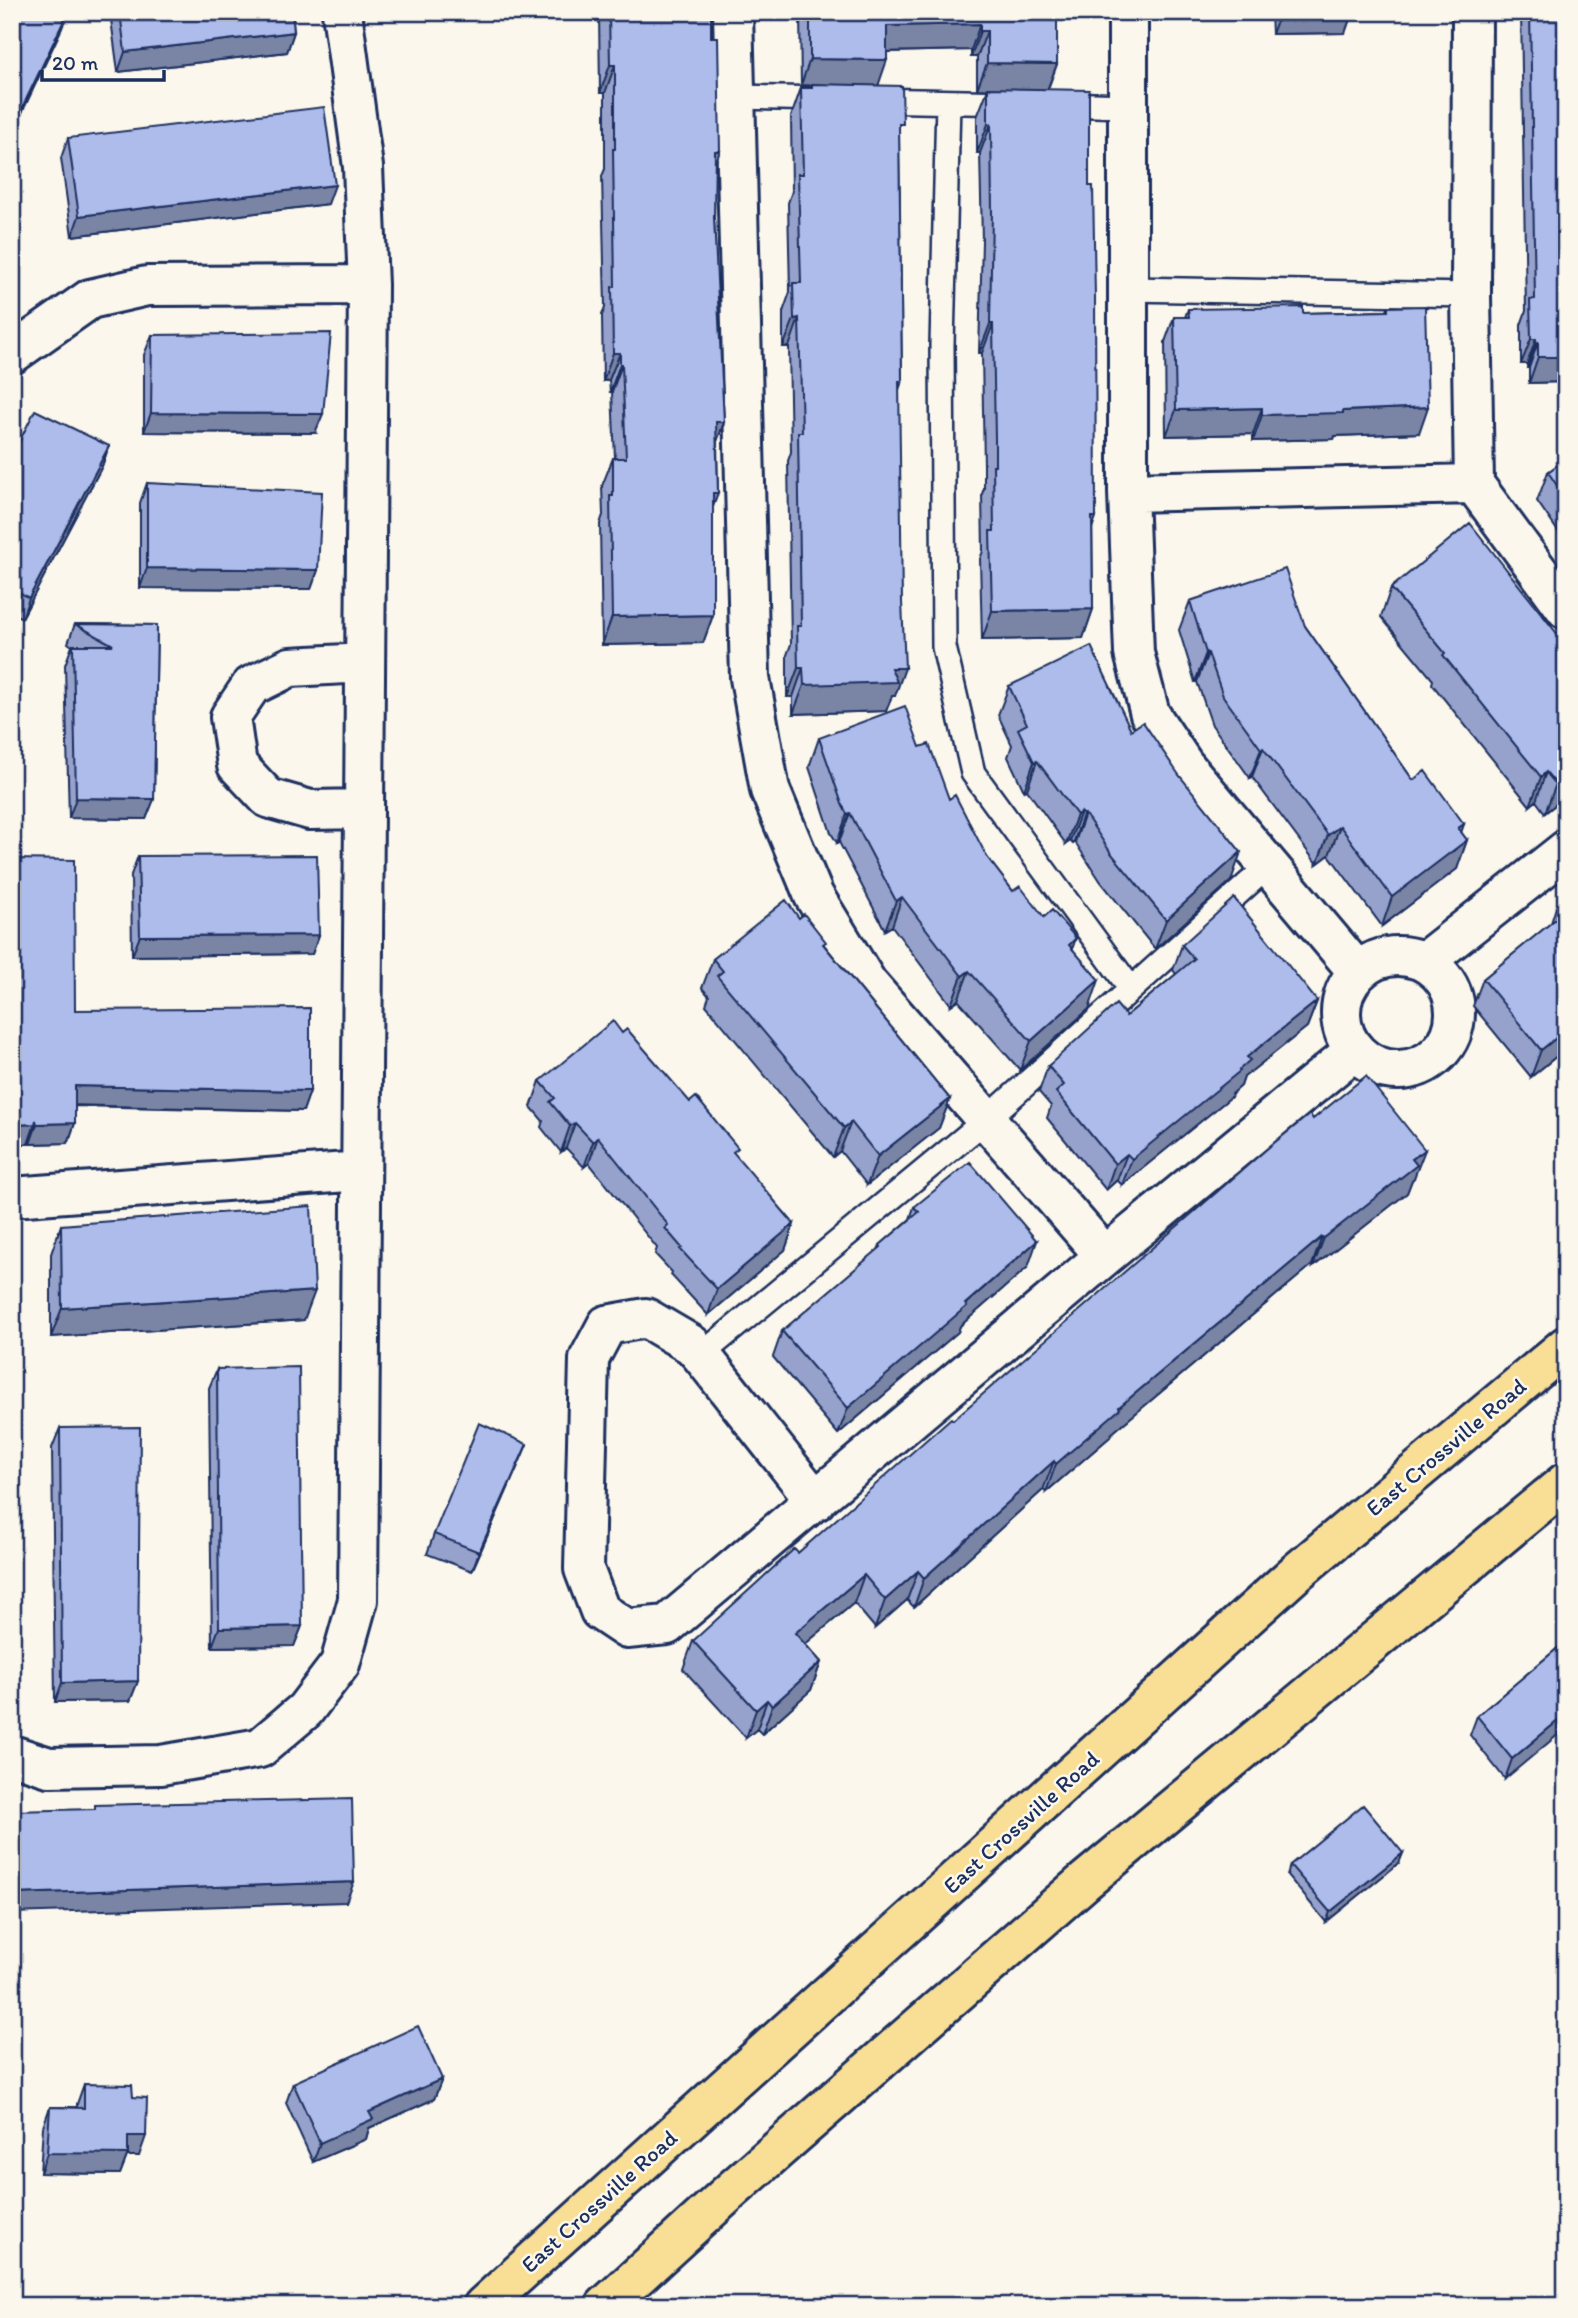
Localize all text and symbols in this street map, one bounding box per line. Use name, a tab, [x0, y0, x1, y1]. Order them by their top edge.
scale bar	[42, 38, 164, 82]
text: 20 m	[52, 50, 99, 75]
street label: East Crossville Road	[1360, 1372, 1532, 1522]
street label: East Crossville Road	[937, 1744, 1105, 1899]
street label: East Crossville Road	[515, 2123, 683, 2278]

